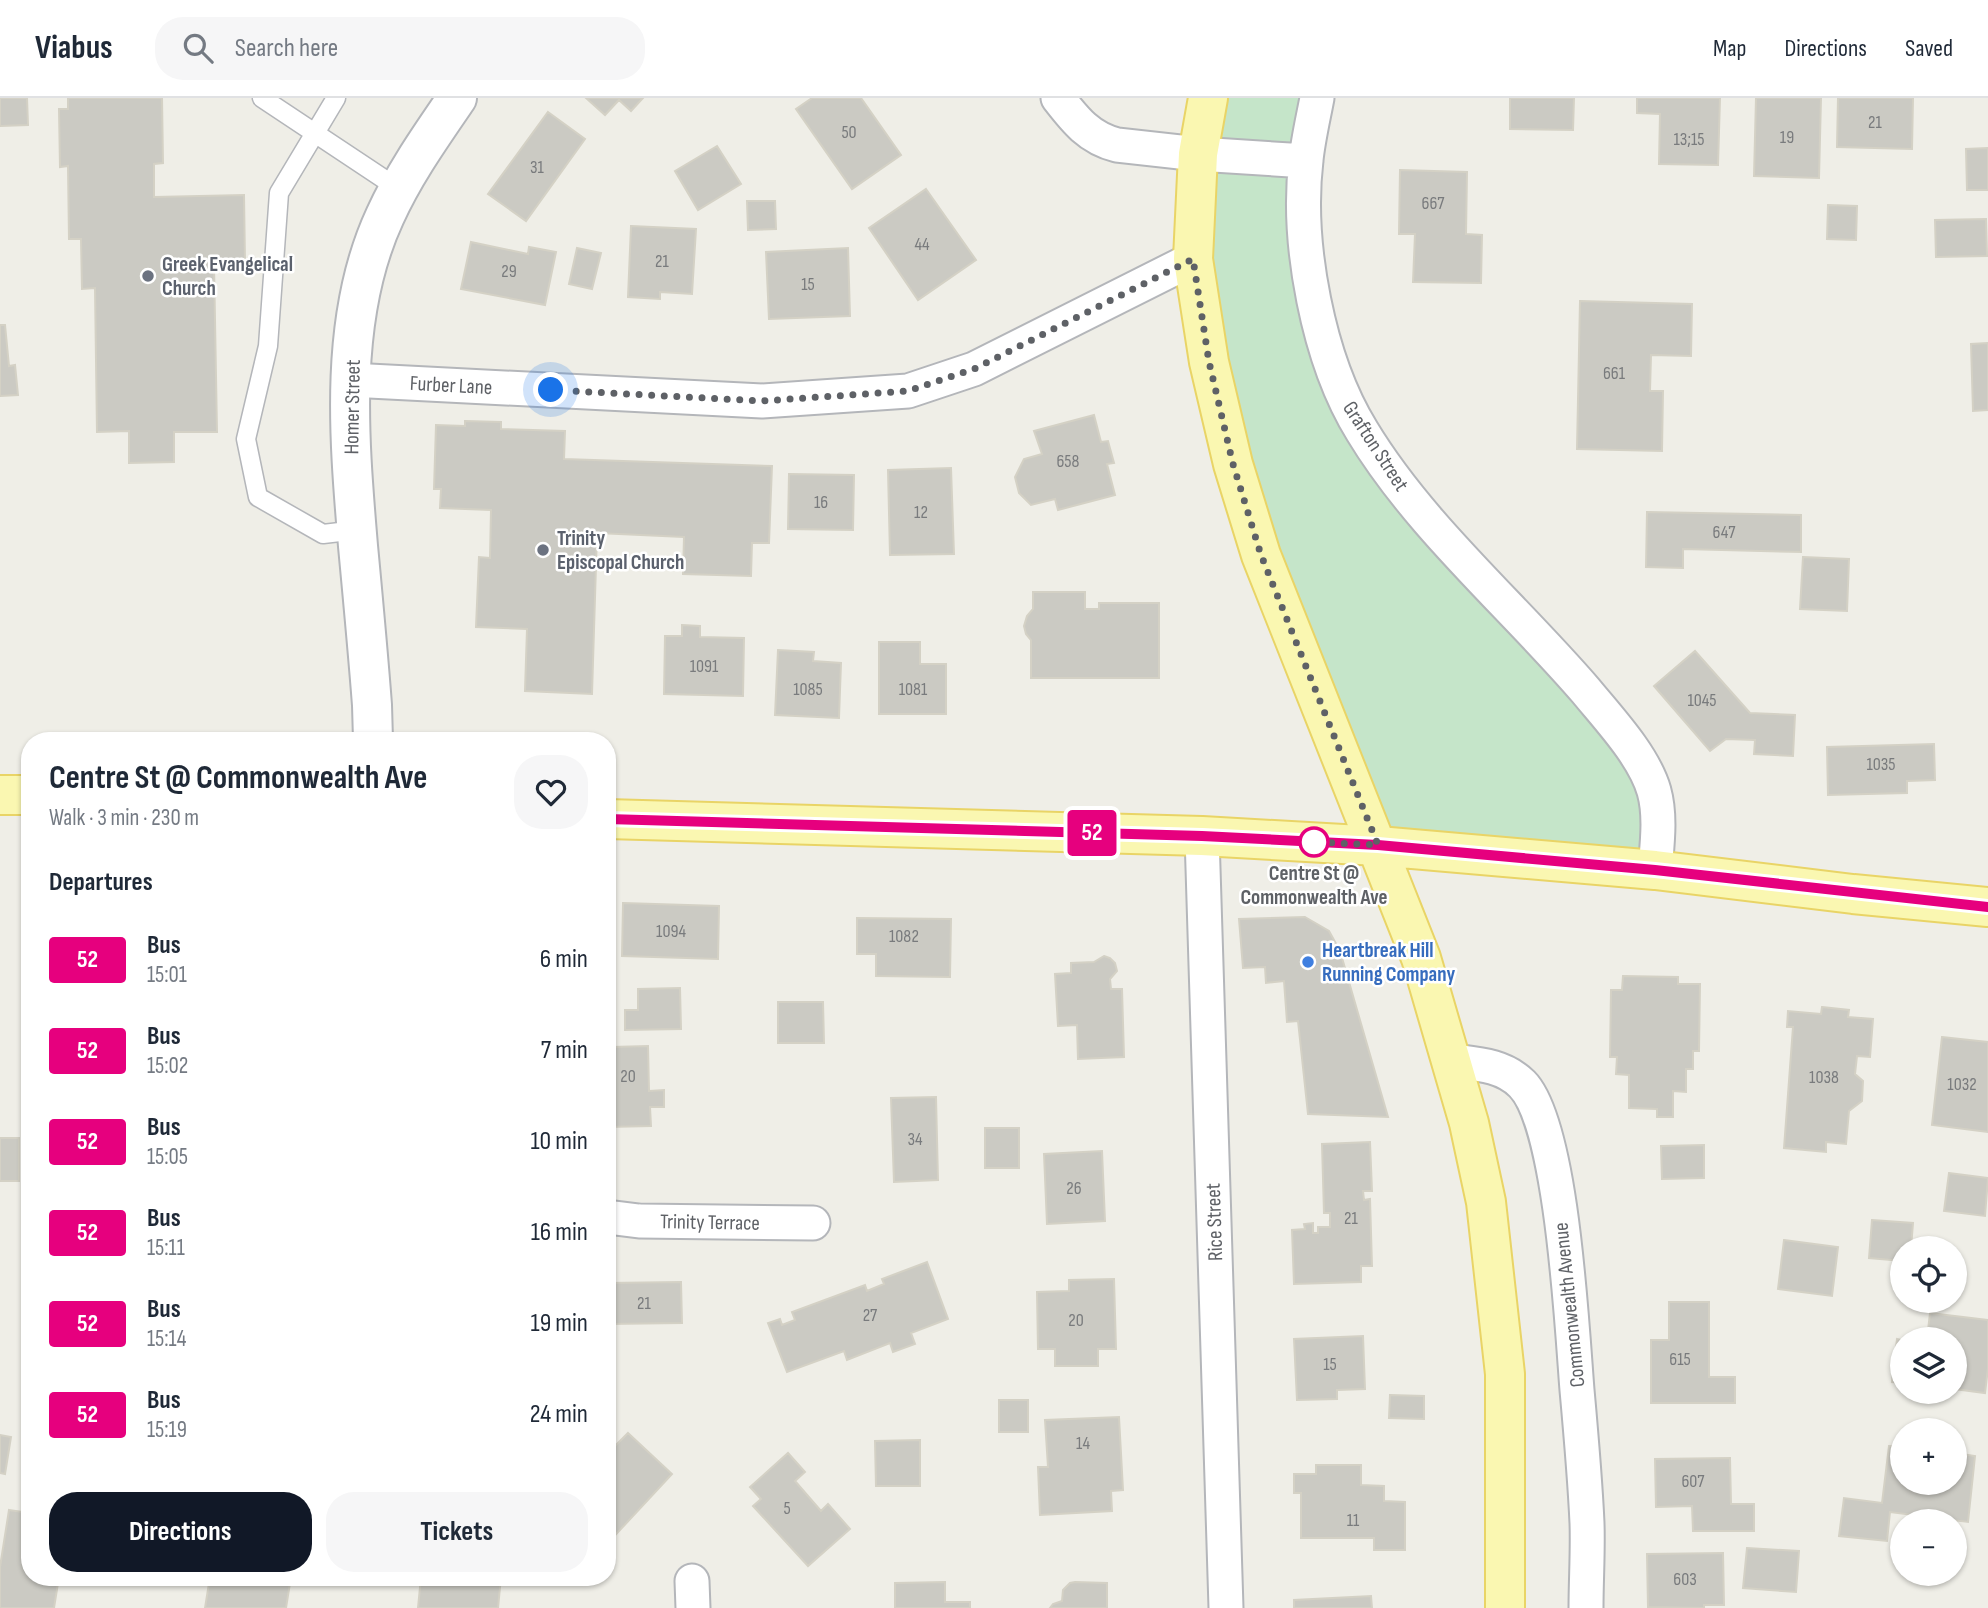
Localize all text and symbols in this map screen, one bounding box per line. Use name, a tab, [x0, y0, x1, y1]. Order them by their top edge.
search box	[155, 17, 645, 80]
text: Viabus	[35, 28, 113, 68]
icon: search	[179, 29, 217, 67]
text: Search here	[235, 33, 338, 64]
text: Map	[1713, 34, 1746, 63]
text: Directions	[1784, 34, 1867, 63]
text: Saved	[1905, 34, 1953, 63]
house number: 21	[1868, 112, 1883, 133]
house number: 50	[841, 122, 857, 143]
house number: 19	[1780, 127, 1794, 148]
house number: 13;15	[1674, 129, 1704, 150]
house number: 31	[530, 157, 545, 178]
house number: 667	[1422, 193, 1445, 214]
house number: 44	[914, 234, 930, 255]
house number: 21	[655, 251, 670, 272]
place label: Greek Evangelical Church	[162, 252, 293, 301]
house number: 29	[501, 261, 517, 282]
marker: Greek Evangelical Church	[140, 268, 156, 284]
house number: 15	[801, 274, 815, 295]
street label: Homer Street	[339, 359, 366, 455]
house number: 661	[1603, 363, 1626, 384]
street label: Furber Lane	[409, 371, 493, 400]
your location	[533, 372, 568, 407]
street label: Grafton Street	[1337, 397, 1414, 496]
house number: 658	[1056, 451, 1080, 472]
house number: 16	[814, 492, 828, 513]
house number: 12	[914, 502, 928, 523]
house number: 647	[1713, 522, 1736, 543]
place label: Trinity Episcopal Church	[557, 526, 684, 575]
marker: Trinity Episcopal Church	[535, 542, 551, 558]
house number: 1091	[690, 656, 719, 677]
house number: 1085	[793, 679, 823, 700]
house number: 1081	[899, 679, 928, 700]
house number: 1045	[1687, 690, 1717, 711]
house number: 1035	[1866, 754, 1896, 775]
button: heart	[514, 755, 588, 829]
text: Centre St @ Commonwealth Ave	[49, 758, 427, 798]
text: Walk · 3 min · 230 m	[49, 804, 199, 832]
line badge: 52	[1060, 810, 1124, 856]
text: 52	[1081, 818, 1103, 847]
marker: Centre St @ Commonwealth Ave	[1299, 827, 1329, 857]
place label: Centre St @ Commonwealth Ave	[1240, 861, 1388, 910]
text: Departures	[49, 867, 153, 898]
house number: 1094	[656, 921, 686, 942]
house number: 1082	[889, 926, 919, 947]
text: Bus	[147, 930, 181, 961]
place label: Heartbreak Hill Running Company	[1322, 938, 1455, 987]
text: 6 min	[540, 944, 588, 975]
text: 52	[77, 945, 98, 974]
marker: Heartbreak Hill Running Company	[1300, 954, 1316, 970]
text: 15:01	[147, 961, 187, 989]
text: Bus	[147, 1021, 181, 1052]
text: 7 min	[541, 1035, 588, 1066]
text: 52	[77, 1036, 98, 1065]
text: 15:02	[147, 1052, 188, 1080]
house number: 20	[620, 1066, 636, 1087]
house number: 1038	[1809, 1067, 1839, 1088]
house number: 1032	[1947, 1074, 1977, 1095]
text: Bus	[147, 1112, 181, 1143]
text: 10 min	[531, 1126, 588, 1157]
text: 52	[77, 1127, 98, 1156]
house number: 34	[907, 1129, 923, 1150]
text: 15:05	[147, 1143, 188, 1171]
house number: 26	[1066, 1178, 1082, 1199]
street label: Rice Street	[1201, 1183, 1228, 1261]
text: Bus	[147, 1203, 181, 1234]
house number: 21	[1344, 1208, 1359, 1229]
street label: Trinity Terrace	[660, 1209, 760, 1236]
text: 16 min	[531, 1217, 588, 1248]
text: 52	[77, 1218, 98, 1247]
street label: Commonwealth Avenue	[1548, 1221, 1591, 1389]
text: 15:11	[147, 1234, 185, 1262]
map controls	[1890, 1236, 1967, 1586]
button: locate	[1890, 1236, 1967, 1313]
house number: 21	[637, 1293, 652, 1314]
text: Bus	[147, 1294, 181, 1325]
house number: 27	[863, 1305, 878, 1326]
text: 19 min	[531, 1308, 588, 1339]
text: 52	[77, 1309, 98, 1338]
house number: 20	[1068, 1310, 1084, 1331]
text: 15:14	[147, 1325, 186, 1353]
button: layers	[1890, 1327, 1967, 1404]
house number: 615	[1669, 1349, 1691, 1370]
house number: 15	[1323, 1354, 1337, 1375]
text: Bus	[147, 1385, 181, 1416]
text: 24 min	[530, 1399, 588, 1430]
text: 52	[77, 1400, 98, 1429]
text: 15:19	[147, 1416, 187, 1444]
button: +	[1890, 1418, 1967, 1495]
house number: 14	[1076, 1433, 1090, 1454]
house number: 607	[1681, 1471, 1705, 1492]
button: Directions	[49, 1492, 312, 1572]
button: Tickets	[326, 1492, 588, 1572]
house number: 5	[783, 1498, 791, 1519]
button: −	[1890, 1509, 1967, 1586]
house number: 11	[1347, 1510, 1360, 1531]
house number: 603	[1673, 1569, 1697, 1590]

